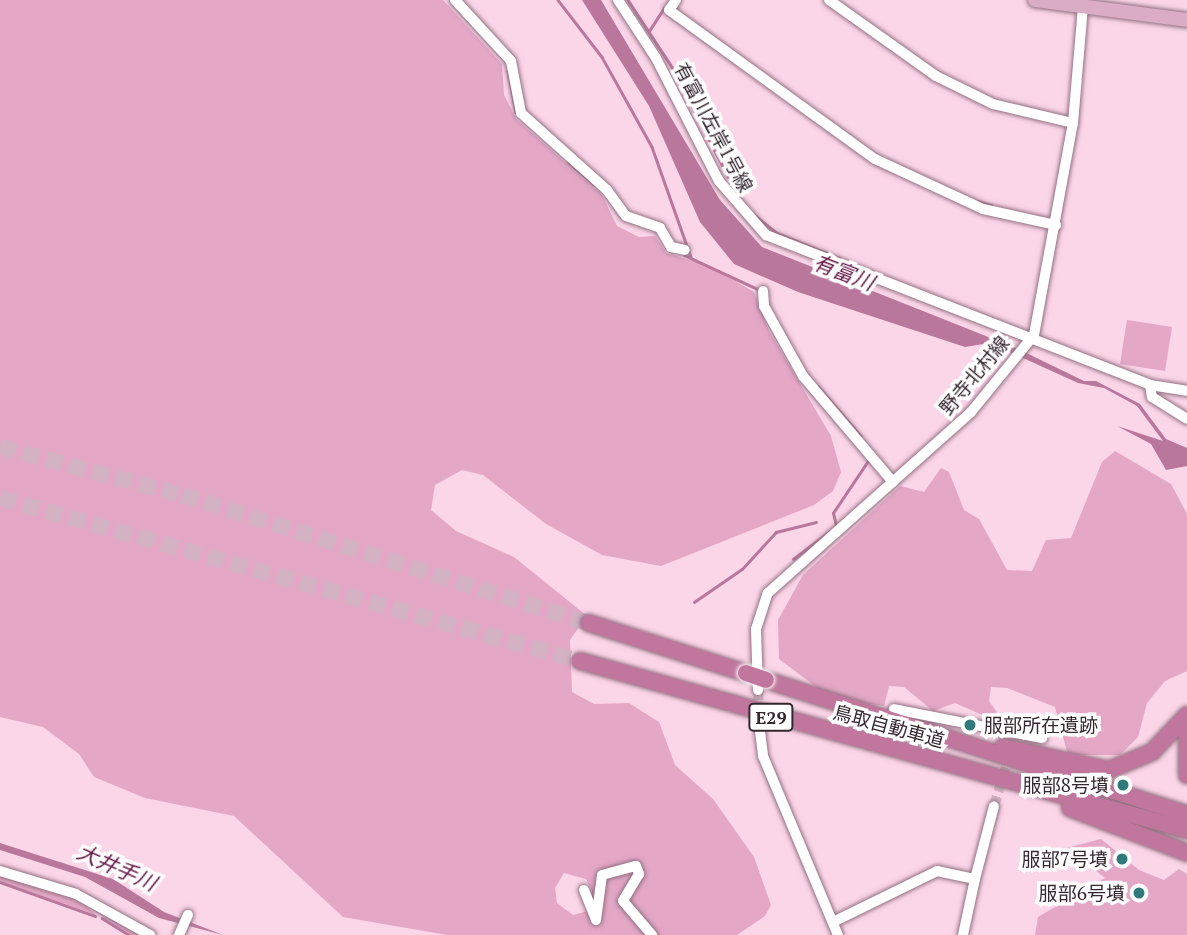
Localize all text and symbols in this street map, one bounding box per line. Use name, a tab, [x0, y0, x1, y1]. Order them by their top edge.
street label: 有富川左岸1号線	[670, 58, 758, 196]
water label: 有富川	[810, 249, 878, 295]
street label: 野寺北村線	[935, 331, 1013, 419]
street label: 鳥取自動車道	[831, 700, 947, 752]
road number: E29	[748, 702, 794, 732]
place label: 服部所在遺跡	[984, 714, 1098, 736]
marker: 服部所在遺跡	[962, 717, 978, 733]
place label: 服部8号墳	[1023, 774, 1109, 796]
marker: 服部8号墳	[1115, 777, 1131, 793]
water label: 大井手川	[74, 838, 160, 896]
place label: 服部7号墳	[1022, 848, 1108, 870]
marker: 服部7号墳	[1114, 851, 1130, 867]
place label: 服部6号墳	[1039, 882, 1125, 904]
marker: 服部6号墳	[1131, 885, 1147, 901]

